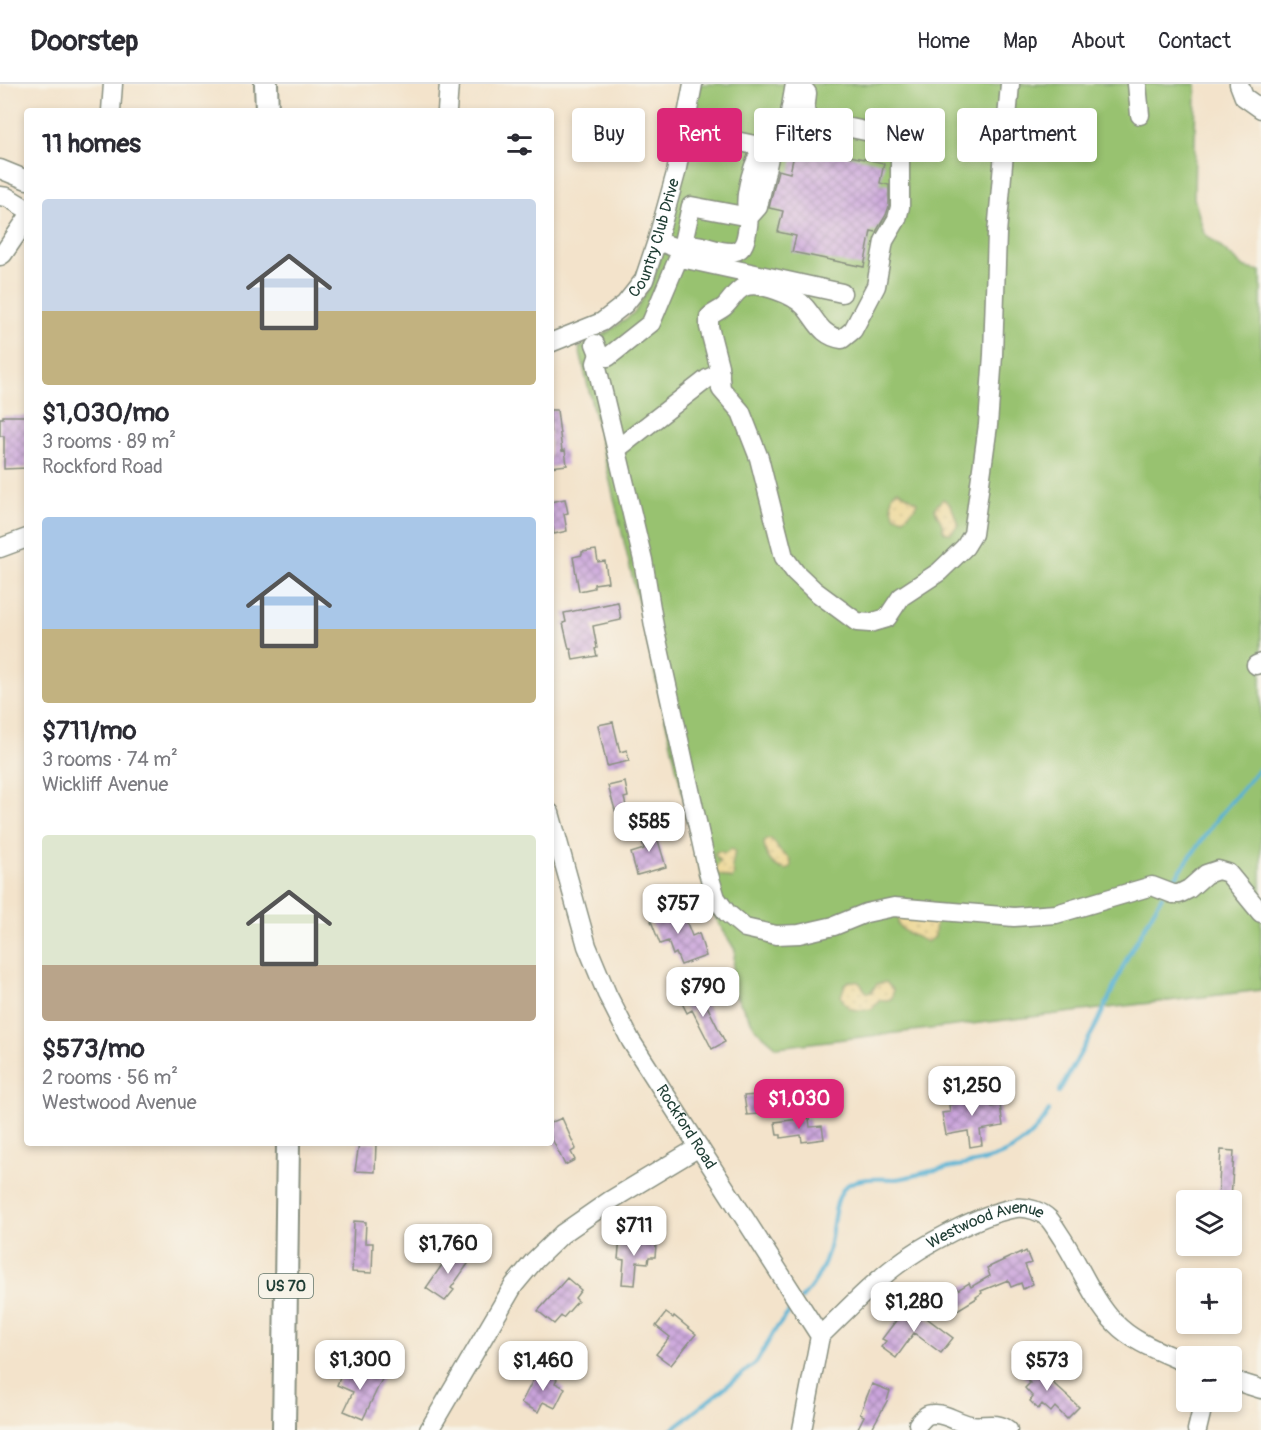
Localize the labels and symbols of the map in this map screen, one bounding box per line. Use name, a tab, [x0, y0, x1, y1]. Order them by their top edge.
street label: Country Club Drive	[624, 176, 684, 302]
pin: $585	[613, 802, 685, 853]
pin: $757	[642, 884, 714, 935]
pin: $790	[667, 967, 739, 1018]
pin: $1,250	[923, 1066, 1021, 1117]
pin: $1,030	[750, 1079, 848, 1130]
street label: Rockford Road	[652, 1081, 721, 1173]
street label: Westwood Avenue	[923, 1198, 1048, 1253]
pin: $711	[598, 1206, 670, 1257]
pin: $1,760	[399, 1224, 497, 1275]
road number: US 70	[259, 1274, 313, 1298]
pin: $1,280	[865, 1282, 963, 1333]
pin: $1,300	[311, 1340, 409, 1391]
pin: $1,460	[494, 1341, 592, 1392]
pin: $573	[1011, 1341, 1083, 1392]

